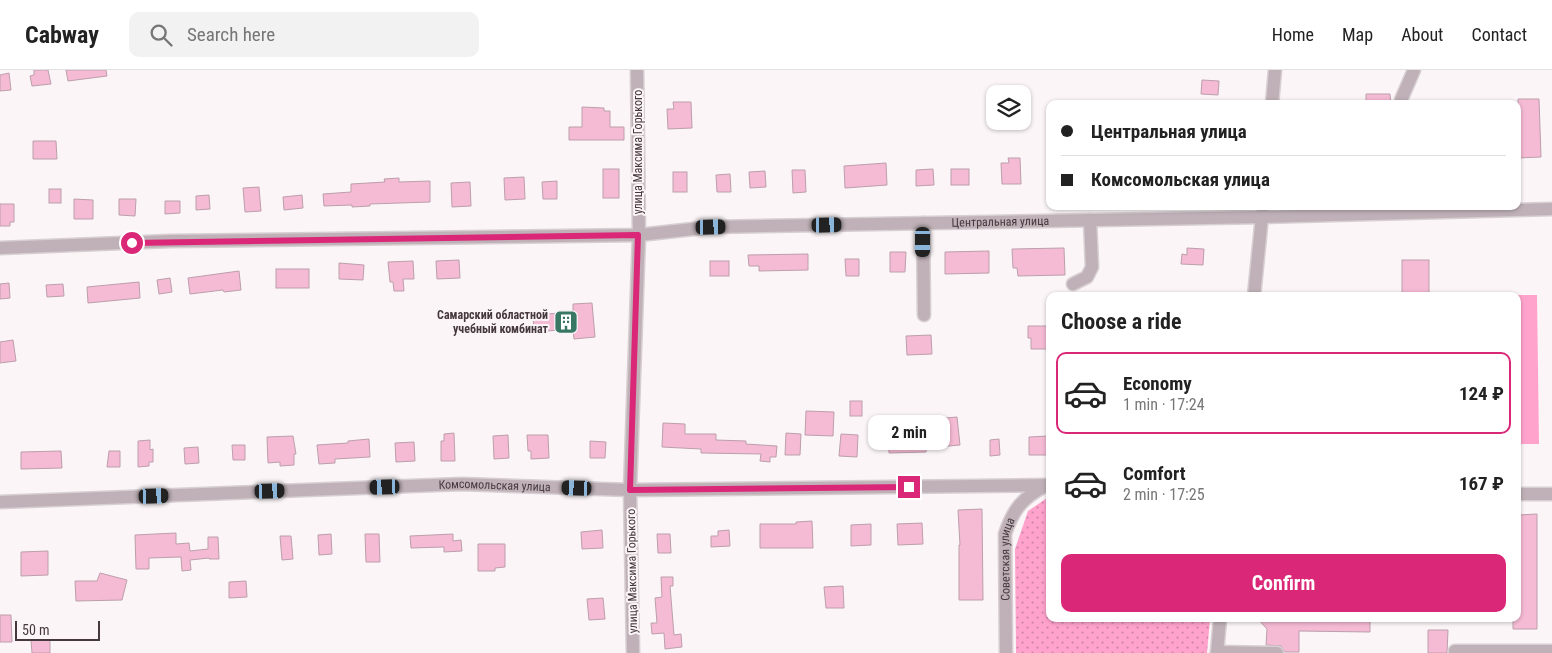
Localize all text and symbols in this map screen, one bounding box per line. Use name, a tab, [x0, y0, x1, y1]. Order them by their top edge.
search box	[129, 12, 479, 57]
text: Cabway	[25, 21, 99, 49]
icon: search	[147, 21, 175, 49]
text: Search here	[187, 23, 275, 46]
text: Home	[1272, 24, 1314, 45]
text: Map	[1342, 24, 1373, 45]
text: About	[1401, 24, 1443, 45]
text: Contact	[1471, 24, 1527, 45]
map controls	[986, 85, 1031, 130]
button: layers	[986, 85, 1031, 130]
street label: улица Максима Горького	[631, 90, 645, 214]
text: Центральная улица	[1091, 120, 1247, 143]
text: Комсомольская улица	[1091, 168, 1270, 191]
street label: Центральная улица	[951, 214, 1049, 230]
car	[811, 217, 842, 233]
car	[695, 219, 726, 235]
car	[915, 227, 930, 257]
route start	[121, 232, 143, 254]
place label: Самарский областной учебный комбинат	[437, 308, 549, 336]
building icon: Самарский областной учебный комбинат	[553, 309, 579, 335]
text: Choose a ride	[1061, 309, 1182, 334]
icon: car	[1063, 371, 1108, 416]
text: Economy	[1123, 372, 1192, 395]
text: 124 ₽	[1459, 382, 1504, 405]
text: 1 min · 17:24	[1123, 395, 1205, 414]
callout: 2 min	[868, 414, 950, 450]
text: 2 min	[891, 423, 927, 442]
icon: car	[1063, 461, 1108, 506]
text: Comfort	[1123, 462, 1186, 485]
text: 167 ₽	[1459, 472, 1504, 495]
route end	[898, 476, 920, 498]
street label: Комсомольская улица	[438, 477, 551, 494]
car	[369, 479, 400, 495]
car	[561, 480, 592, 496]
car	[254, 483, 285, 499]
text: 2 min · 17:25	[1123, 485, 1205, 504]
car	[138, 488, 169, 504]
street label: улица Максима Горького	[624, 509, 640, 633]
street label: Советская улица	[998, 515, 1018, 601]
button: Confirm	[1061, 554, 1506, 612]
scale bar	[15, 618, 100, 641]
text: 50 m	[22, 622, 50, 638]

